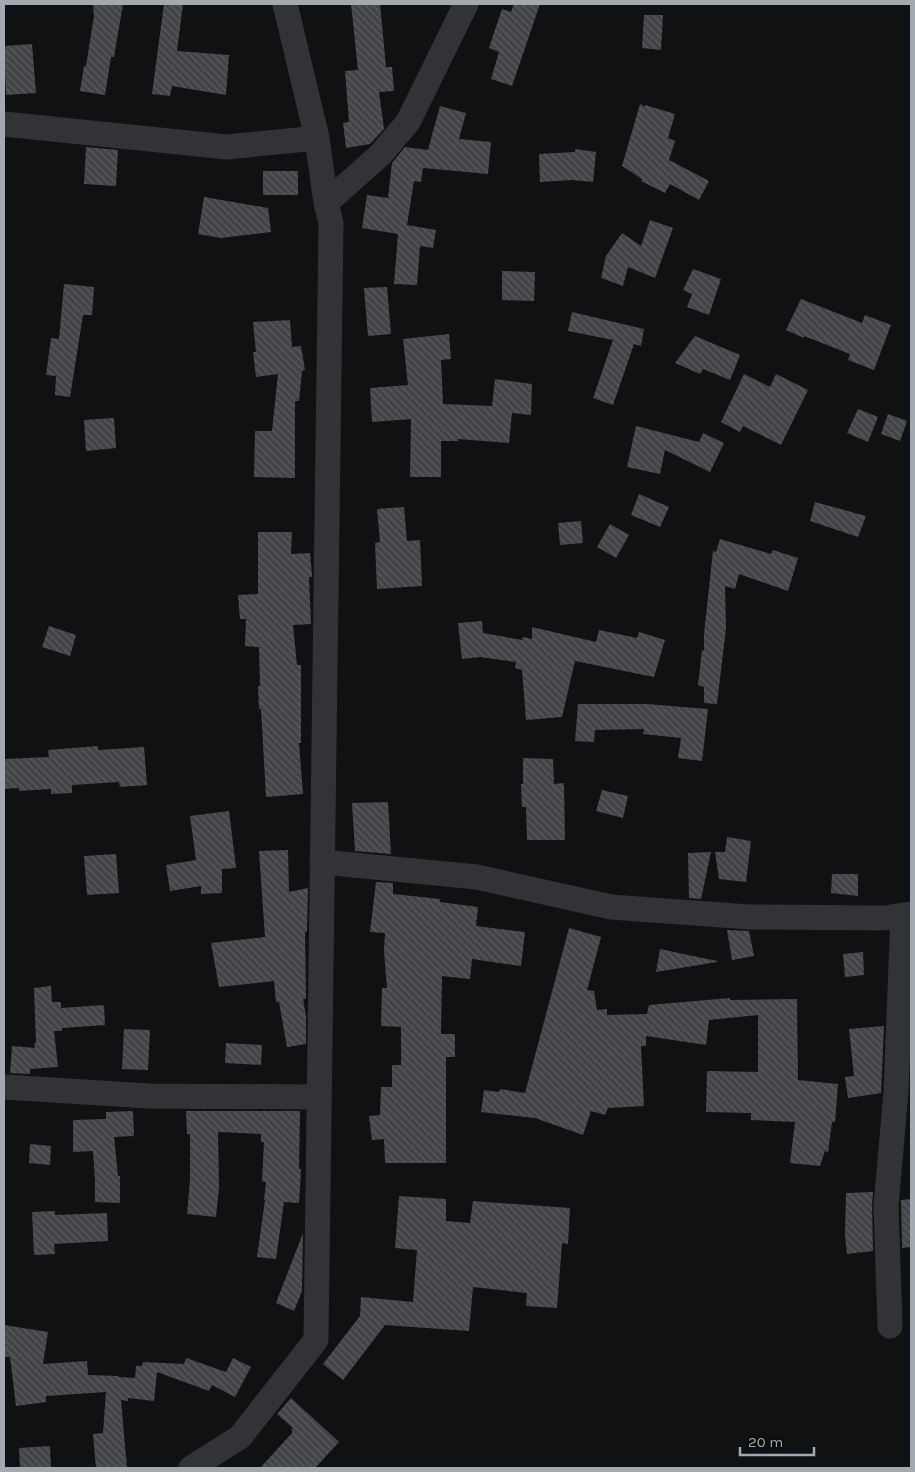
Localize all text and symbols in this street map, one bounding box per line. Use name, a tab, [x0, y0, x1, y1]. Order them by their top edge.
scale bar	[740, 1424, 814, 1456]
text: 20 m	[748, 1433, 783, 1451]

